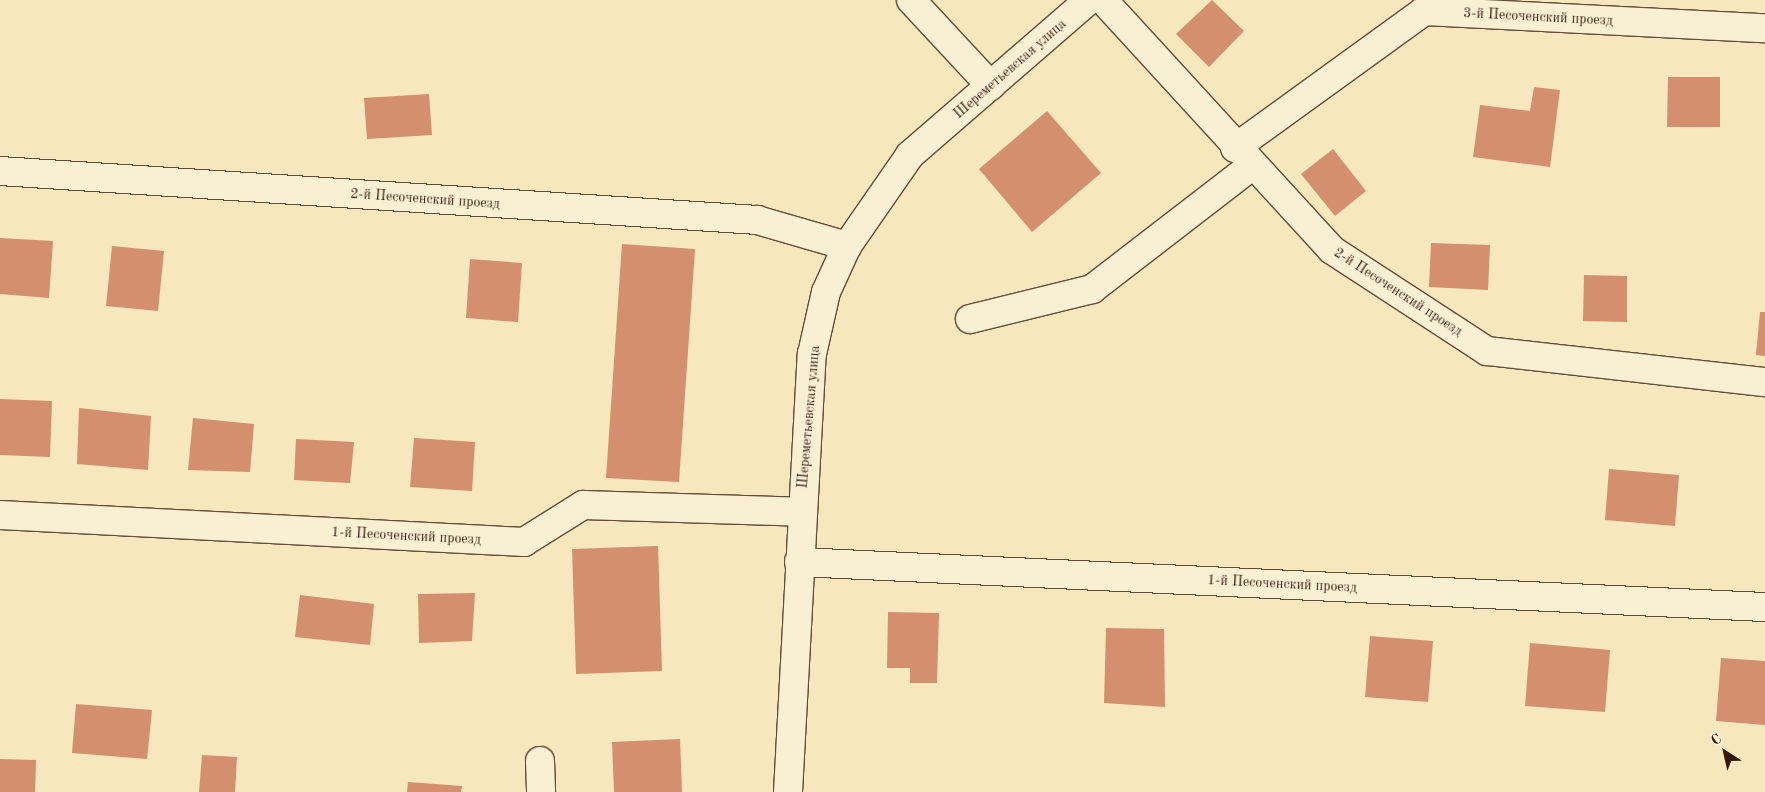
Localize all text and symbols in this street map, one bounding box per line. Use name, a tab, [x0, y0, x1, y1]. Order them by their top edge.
street label: 3-й Песоченский проезд	[1463, 5, 1613, 29]
street label: Шереметьевская улица	[950, 16, 1070, 122]
street label: 2-й Песоченский проезд	[350, 185, 500, 213]
street label: 2-й Песоченский проезд	[1331, 244, 1465, 340]
street label: Шереметьевская улица	[794, 345, 824, 489]
street label: 1-й Песоченский проезд	[331, 524, 481, 548]
street label: 1-й Песоченский проезд	[1207, 572, 1357, 596]
north arrow	[1700, 727, 1750, 777]
text: С	[1709, 731, 1724, 748]

